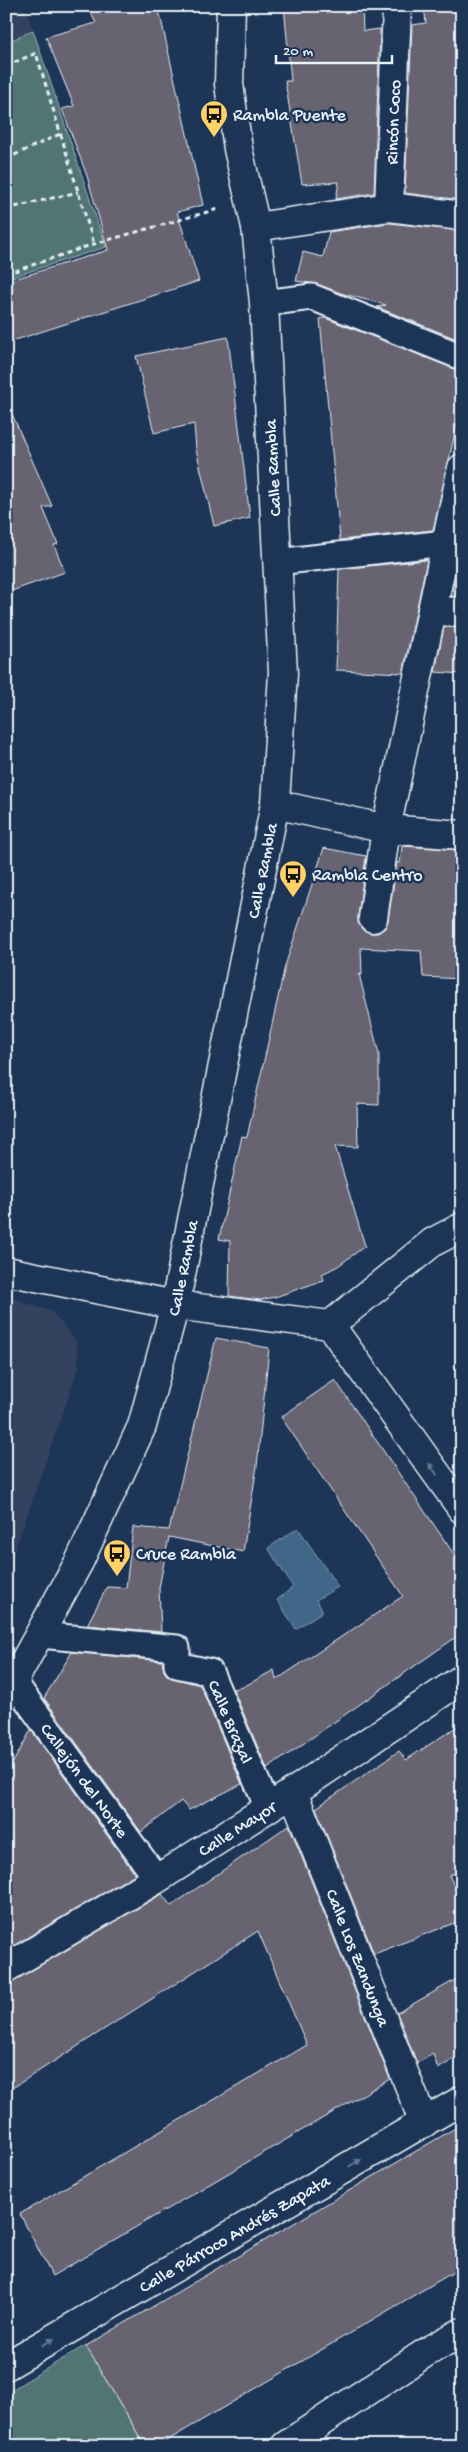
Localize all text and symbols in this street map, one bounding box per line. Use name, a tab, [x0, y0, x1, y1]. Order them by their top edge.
scale bar	[276, 32, 392, 64]
text: 20 m	[283, 43, 313, 61]
street label: Rincón Coco	[383, 79, 407, 165]
bus stop icon: Rambla Puente	[199, 99, 229, 138]
place label: Rambla Puente	[233, 106, 346, 127]
street label: Calle Rambla	[261, 418, 288, 517]
street label: Calle Rambla	[244, 820, 284, 921]
bus stop icon: Rambla Centro	[278, 859, 308, 898]
place label: Rambla Centro	[312, 866, 423, 887]
street label: Calle Rambla	[165, 1218, 205, 1319]
one-way arrow	[428, 1462, 438, 1476]
bus stop icon: Cruce Rambla	[102, 1538, 132, 1577]
place label: Cruce Rambla	[136, 1545, 237, 1566]
street label: Calle Brazal	[202, 1677, 256, 1767]
street label: Callejón del Norte	[34, 1720, 132, 1843]
street label: Calle Mayor	[195, 1797, 282, 1863]
street label: Calle Los Zandunga	[320, 1887, 393, 2031]
one-way arrow	[349, 2158, 362, 2167]
street label: Calle Párroco Andrés Zapata	[136, 2171, 335, 2299]
one-way arrow	[42, 2337, 55, 2346]

